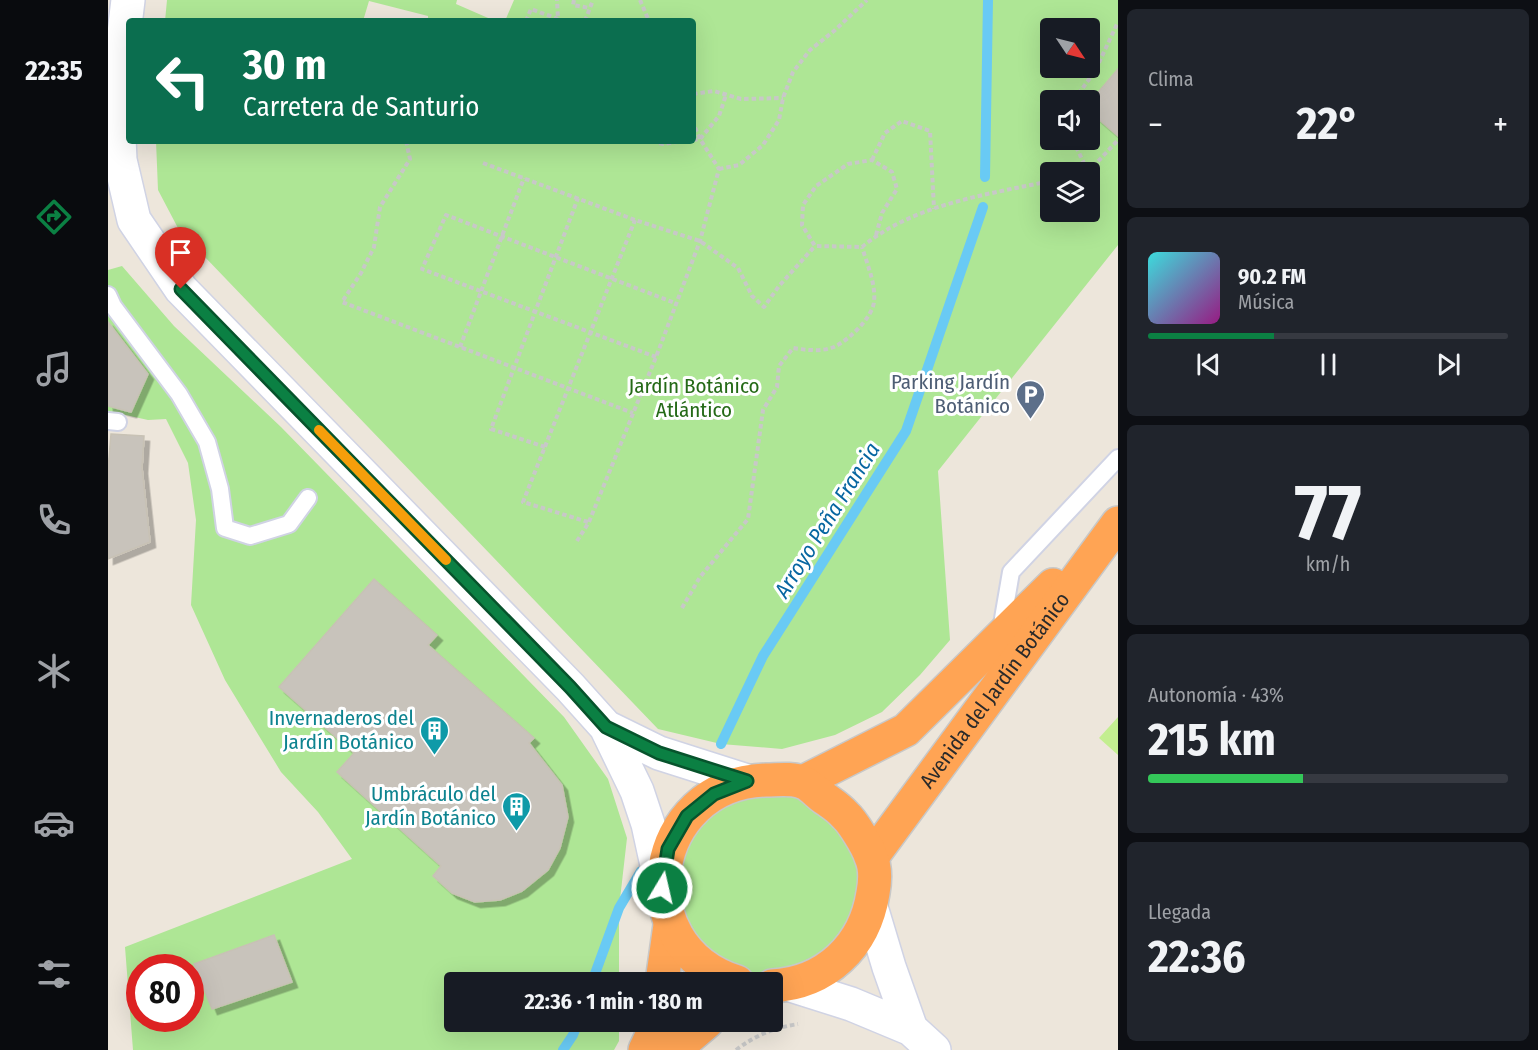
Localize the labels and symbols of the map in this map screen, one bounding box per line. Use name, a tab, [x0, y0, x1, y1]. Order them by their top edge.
north arrow	[1040, 18, 1100, 78]
pin	[155, 227, 206, 289]
place label: Parking Jardín Botánico	[891, 369, 1010, 419]
park label: Jardín Botánico Atlántico	[628, 373, 760, 423]
parking icon: Parking Jardín Botánico	[1015, 378, 1047, 420]
water label: Arroyo Peña Francia	[768, 437, 886, 603]
street label: Avenida del Jardín Botánico	[914, 587, 1075, 793]
place label: Invernaderos del Jardín Botánico	[269, 705, 414, 755]
building icon: Invernaderos del Jardín Botánico	[419, 714, 451, 756]
place label: Umbráculo del Jardín Botánico	[365, 781, 496, 831]
building icon: Umbráculo del Jardín Botánico	[501, 790, 533, 832]
position arrow	[630, 856, 694, 920]
speed limit sign: 80	[126, 954, 204, 1032]

